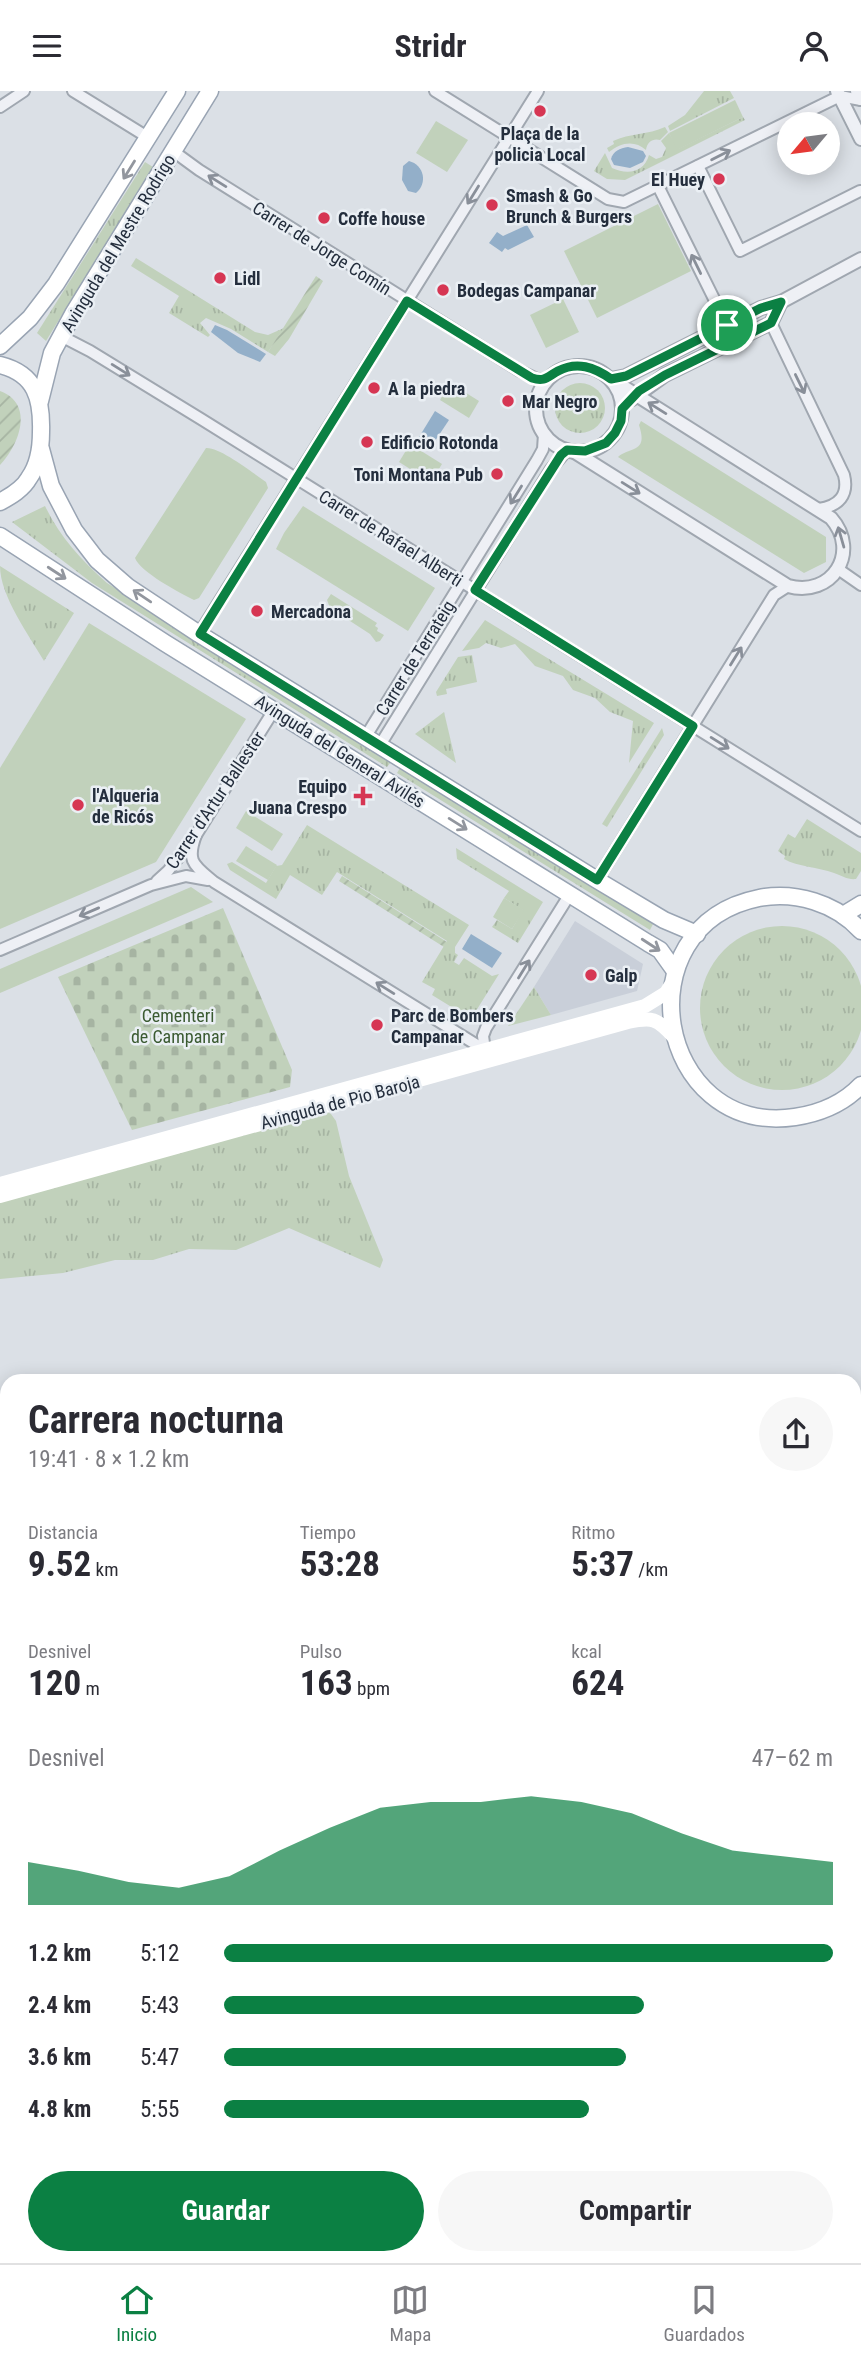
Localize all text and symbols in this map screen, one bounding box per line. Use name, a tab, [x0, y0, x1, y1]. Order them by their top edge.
icon: menu	[28, 27, 66, 65]
text: Stridr	[394, 27, 467, 65]
icon: person	[795, 27, 833, 65]
marker: Plaça de la policia Local	[532, 103, 548, 119]
north arrow	[777, 112, 840, 175]
map controls	[777, 112, 840, 175]
place label: Plaça de la policia Local	[494, 123, 586, 165]
one-way arrow	[710, 147, 731, 161]
street label: Avinguda del Mestre Rodrigo	[56, 150, 180, 336]
one-way arrow	[121, 160, 136, 179]
place label: El Huey	[651, 169, 705, 190]
marker: El Huey	[711, 171, 727, 187]
one-way arrow	[207, 174, 227, 188]
one-way arrow	[466, 185, 481, 204]
place label: Smash & Go Brunch & Burgers	[506, 185, 632, 227]
street label: Carrer de Jorge Comín	[249, 197, 395, 299]
marker: Smash & Go Brunch & Burgers	[484, 197, 500, 213]
place label: Coffe house	[338, 208, 425, 229]
marker: Coffe house	[316, 210, 332, 226]
one-way arrow	[689, 254, 703, 275]
place label: Lidl	[234, 268, 261, 289]
marker: Lidl	[212, 270, 228, 286]
place label: Bodegas Campanar	[457, 280, 596, 301]
marker: Bodegas Campanar	[435, 282, 451, 298]
pin	[697, 295, 757, 355]
icon: arrive	[708, 306, 746, 344]
one-way arrow	[110, 363, 130, 377]
one-way arrow	[794, 373, 807, 394]
place label: A la piedra	[388, 378, 465, 399]
marker: A la piedra	[366, 380, 382, 396]
place label: Mar Negro	[522, 391, 598, 412]
marker: Mar Negro	[500, 393, 516, 409]
one-way arrow	[648, 401, 668, 415]
place label: Edificio Rotonda	[381, 432, 498, 453]
marker: Edificio Rotonda	[359, 434, 375, 450]
place label: Toni Montana Pub	[354, 464, 483, 485]
marker: Toni Montana Pub	[489, 466, 505, 482]
one-way arrow	[621, 480, 640, 495]
one-way arrow	[509, 484, 523, 504]
street label: Carrer de Rafael Alberti	[315, 485, 467, 591]
one-way arrow	[833, 526, 846, 548]
one-way arrow	[47, 567, 67, 581]
one-way arrow	[133, 589, 152, 603]
street label: Carrer de Terrateig	[371, 597, 459, 719]
place label: Mercadona	[271, 601, 351, 622]
marker: Mercadona	[249, 603, 265, 619]
one-way arrow	[730, 646, 744, 666]
street label: Avinguda del General Avilés	[251, 690, 429, 812]
street label: Carrer d'Artur Ballester	[161, 727, 269, 873]
one-way arrow	[709, 736, 729, 750]
place label: Equipo Juana Crespo	[249, 776, 347, 818]
place label: l'Alqueria de Ricós	[92, 785, 159, 827]
marker: Equipo Juana Crespo	[353, 786, 373, 806]
marker: l'Alqueria de Ricós	[70, 797, 86, 813]
one-way arrow	[447, 818, 467, 832]
one-way arrow	[78, 906, 100, 919]
one-way arrow	[640, 938, 660, 952]
one-way arrow	[517, 959, 531, 979]
place label: Galp	[605, 965, 638, 986]
marker: Galp	[583, 967, 599, 983]
one-way arrow	[376, 980, 395, 995]
park label: Cementeri de Campanar	[131, 1005, 226, 1047]
place label: Parc de Bombers Campanar	[391, 1005, 514, 1047]
marker: Parc de Bombers Campanar	[369, 1017, 385, 1033]
street label: Avinguda de Pio Baroja	[258, 1071, 422, 1133]
button: share	[759, 1397, 833, 1471]
text: Carrera nocturna	[28, 1398, 284, 1442]
text: 19:41 · 8 × 1.2 km	[28, 1446, 189, 1473]
text: Distancia	[28, 1521, 98, 1544]
text: Tiempo	[300, 1521, 356, 1544]
text: Ritmo	[571, 1521, 615, 1544]
text: 9.52	[28, 1544, 91, 1585]
text: 53:28	[300, 1544, 380, 1585]
text: 5:37	[571, 1544, 634, 1585]
text: km	[91, 1558, 118, 1581]
text: /km	[634, 1558, 668, 1581]
text: Desnivel	[28, 1640, 91, 1663]
text: Pulso	[300, 1640, 342, 1663]
text: kcal	[571, 1640, 602, 1663]
text: 120	[28, 1663, 81, 1704]
text: 163	[300, 1663, 353, 1704]
text: 624	[571, 1663, 624, 1704]
text: m	[81, 1677, 100, 1700]
text: bpm	[353, 1677, 390, 1700]
text: Desnivel	[28, 1745, 105, 1772]
text: 47–62 m	[752, 1745, 833, 1772]
text: 1.2 km	[28, 1940, 91, 1967]
text: 5:12	[140, 1940, 179, 1967]
text: 2.4 km	[28, 1992, 91, 2019]
text: 5:43	[140, 1992, 179, 2019]
text: 3.6 km	[28, 2044, 91, 2071]
text: 5:47	[140, 2044, 179, 2071]
text: 4.8 km	[28, 2096, 91, 2123]
text: 5:55	[140, 2096, 179, 2123]
button: Guardar	[28, 2171, 424, 2251]
button: Compartir	[438, 2171, 833, 2251]
tab: Inicio	[116, 2281, 157, 2346]
tab: Mapa	[389, 2281, 431, 2346]
tab: Guardados	[664, 2281, 745, 2346]

